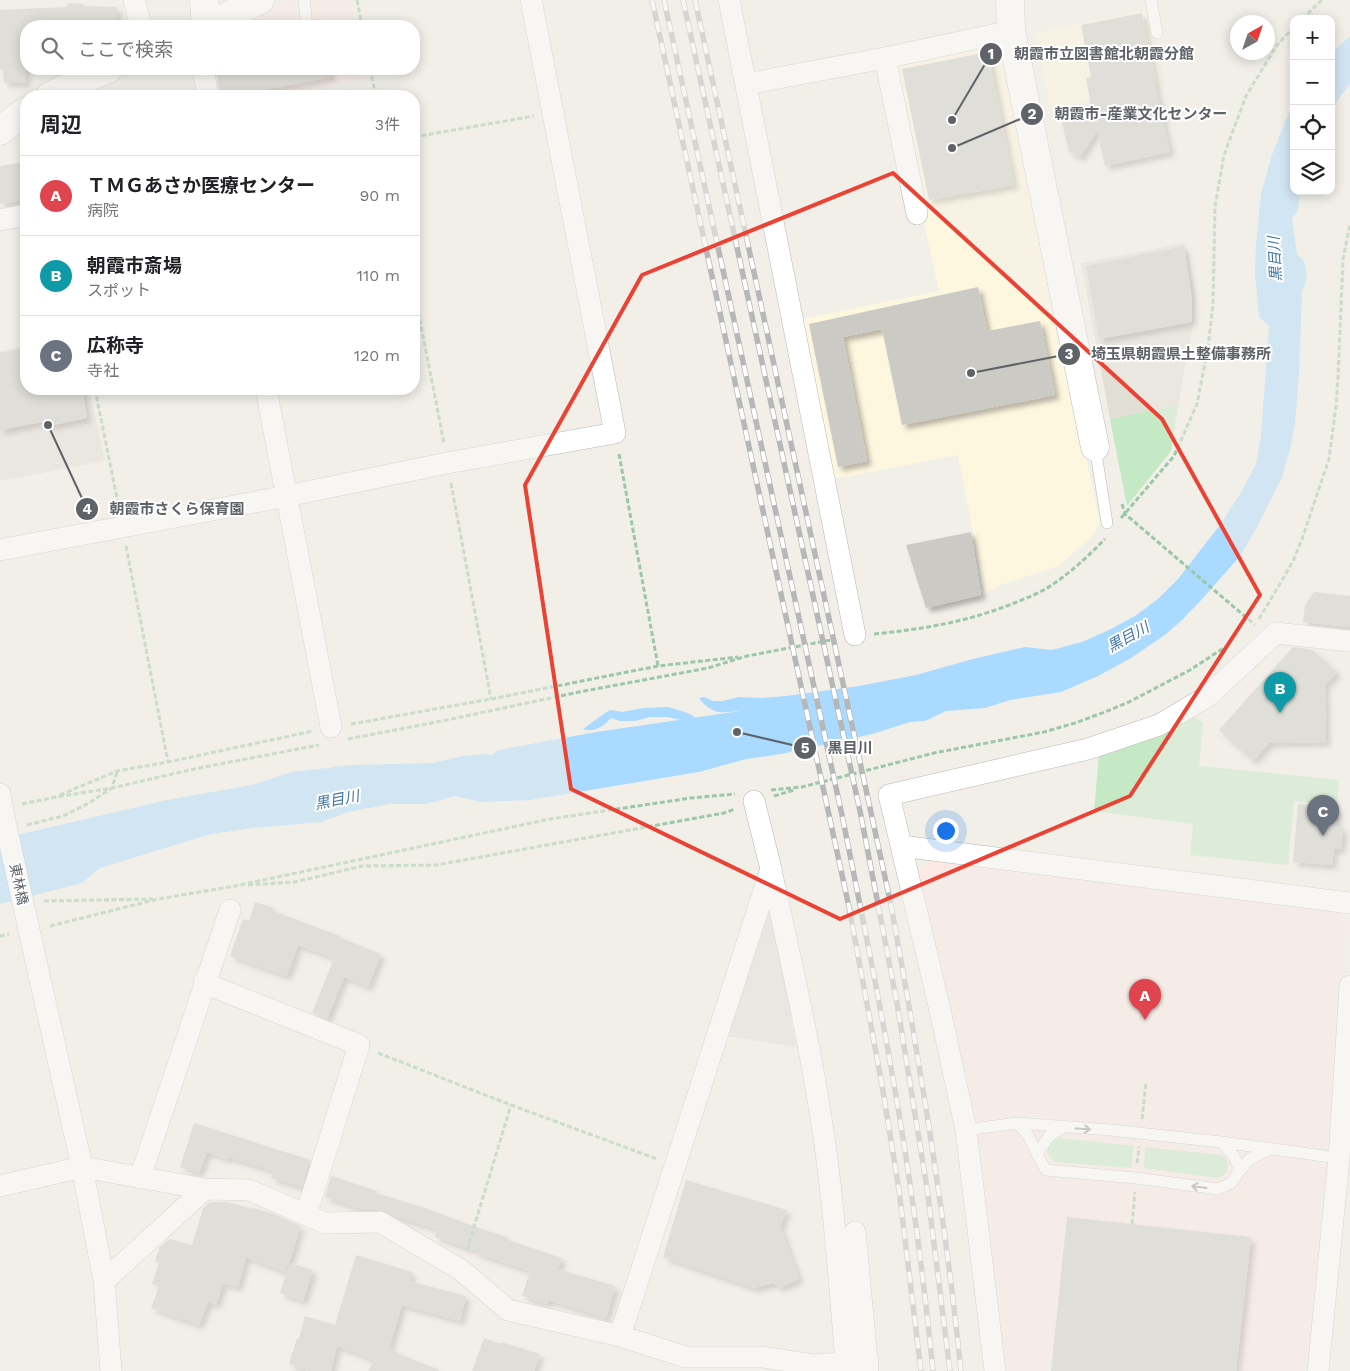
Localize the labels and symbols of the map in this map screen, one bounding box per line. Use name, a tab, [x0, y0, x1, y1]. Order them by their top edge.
north arrow	[1230, 15, 1275, 60]
callout: 朝霞市立図書館北朝霞分館	[979, 39, 1204, 69]
text: 1	[988, 45, 994, 63]
text: 朝霞市立図書館北朝霞分館	[1014, 45, 1194, 63]
callout: 朝霞市-産業文化センター	[1020, 99, 1238, 129]
text: 2	[1028, 105, 1037, 123]
text: 朝霞市-産業文化センター	[1055, 105, 1227, 123]
water label: 黒目川	[1265, 234, 1285, 282]
callout: 埼玉県朝霞県土整備事務所	[1056, 339, 1281, 369]
text: 3	[1065, 345, 1074, 363]
text: 埼玉県朝霞県土整備事務所	[1091, 345, 1271, 363]
callout: 朝霞市さくら保育園	[74, 494, 254, 524]
text: 4	[82, 500, 92, 518]
text: 朝霞市さくら保育園	[109, 500, 245, 518]
water label: 黒目川	[1104, 617, 1154, 656]
pin: B	[1264, 672, 1296, 713]
callout: 黒目川	[793, 733, 883, 763]
text: 5	[801, 739, 810, 757]
text: 黒目川	[827, 739, 873, 757]
water label: 黒目川	[313, 786, 363, 813]
pin: C	[1307, 795, 1339, 836]
your location	[933, 818, 959, 844]
street label: 東林橋	[7, 862, 31, 906]
pin: A	[1129, 979, 1161, 1020]
one-way arrow	[1074, 1124, 1090, 1133]
one-way arrow	[1191, 1181, 1207, 1191]

